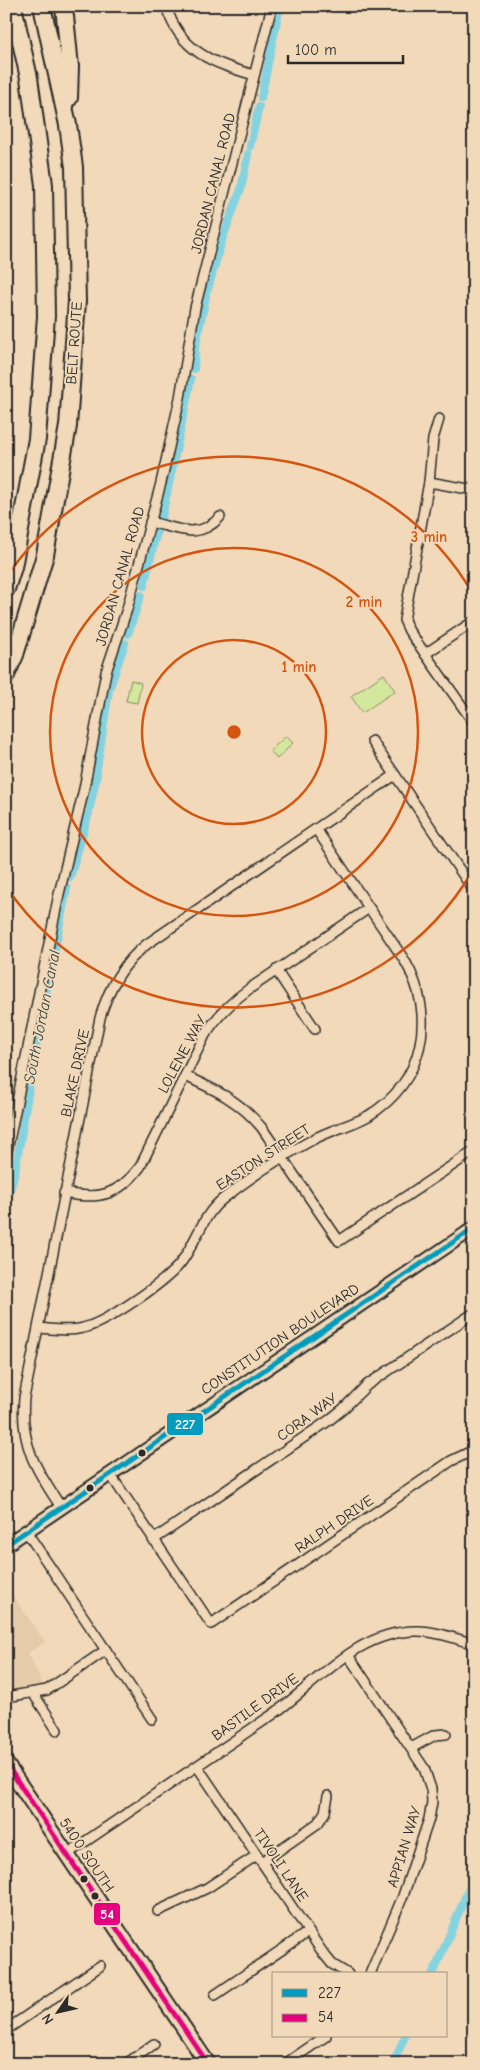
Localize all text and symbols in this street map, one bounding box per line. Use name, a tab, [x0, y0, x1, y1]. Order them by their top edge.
scale bar	[288, 32, 402, 64]
text: 100 m	[295, 41, 337, 59]
street label: JORDAN CANAL ROAD	[187, 111, 239, 255]
street label: BELT ROUTE	[62, 301, 86, 385]
street label: JORDAN CANAL ROAD	[91, 504, 149, 648]
text: 3 min	[411, 528, 447, 546]
text: 2 min	[346, 593, 382, 611]
text: 1 min	[282, 658, 316, 676]
centre of rings	[225, 723, 243, 741]
water label: South Jordan Canal	[20, 948, 64, 1085]
street label: LOLENE WAY	[154, 1012, 210, 1096]
street label: BLAKE DRIVE	[57, 1027, 93, 1119]
street label: EASTON STREET	[213, 1120, 314, 1194]
street label: CONSTITUTION BOULEVARD	[198, 1279, 362, 1399]
street label: CORA WAY	[273, 1389, 341, 1445]
line badge: 227	[166, 1412, 204, 1436]
text: 227	[175, 1416, 196, 1433]
unlabelled marker	[137, 1448, 147, 1458]
unlabelled marker	[85, 1483, 95, 1493]
street label: RALPH DRIVE	[291, 1491, 377, 1557]
street label: BASTILE DRIVE	[208, 1669, 302, 1745]
street label: APPIAN WAY	[383, 1804, 425, 1890]
street label: 5400 SOUTH	[56, 1814, 118, 1896]
street label: TIVOLI LANE	[250, 1825, 312, 1905]
unlabelled marker	[79, 1874, 89, 1884]
unlabelled marker	[90, 1891, 100, 1901]
line badge: 54	[93, 1902, 121, 1926]
text: 54	[100, 1906, 114, 1923]
legend	[272, 1972, 448, 2038]
text: 227	[318, 1984, 341, 2002]
north arrow	[32, 1988, 82, 2038]
text: 54	[318, 2008, 333, 2026]
text: N	[38, 2010, 57, 2028]

